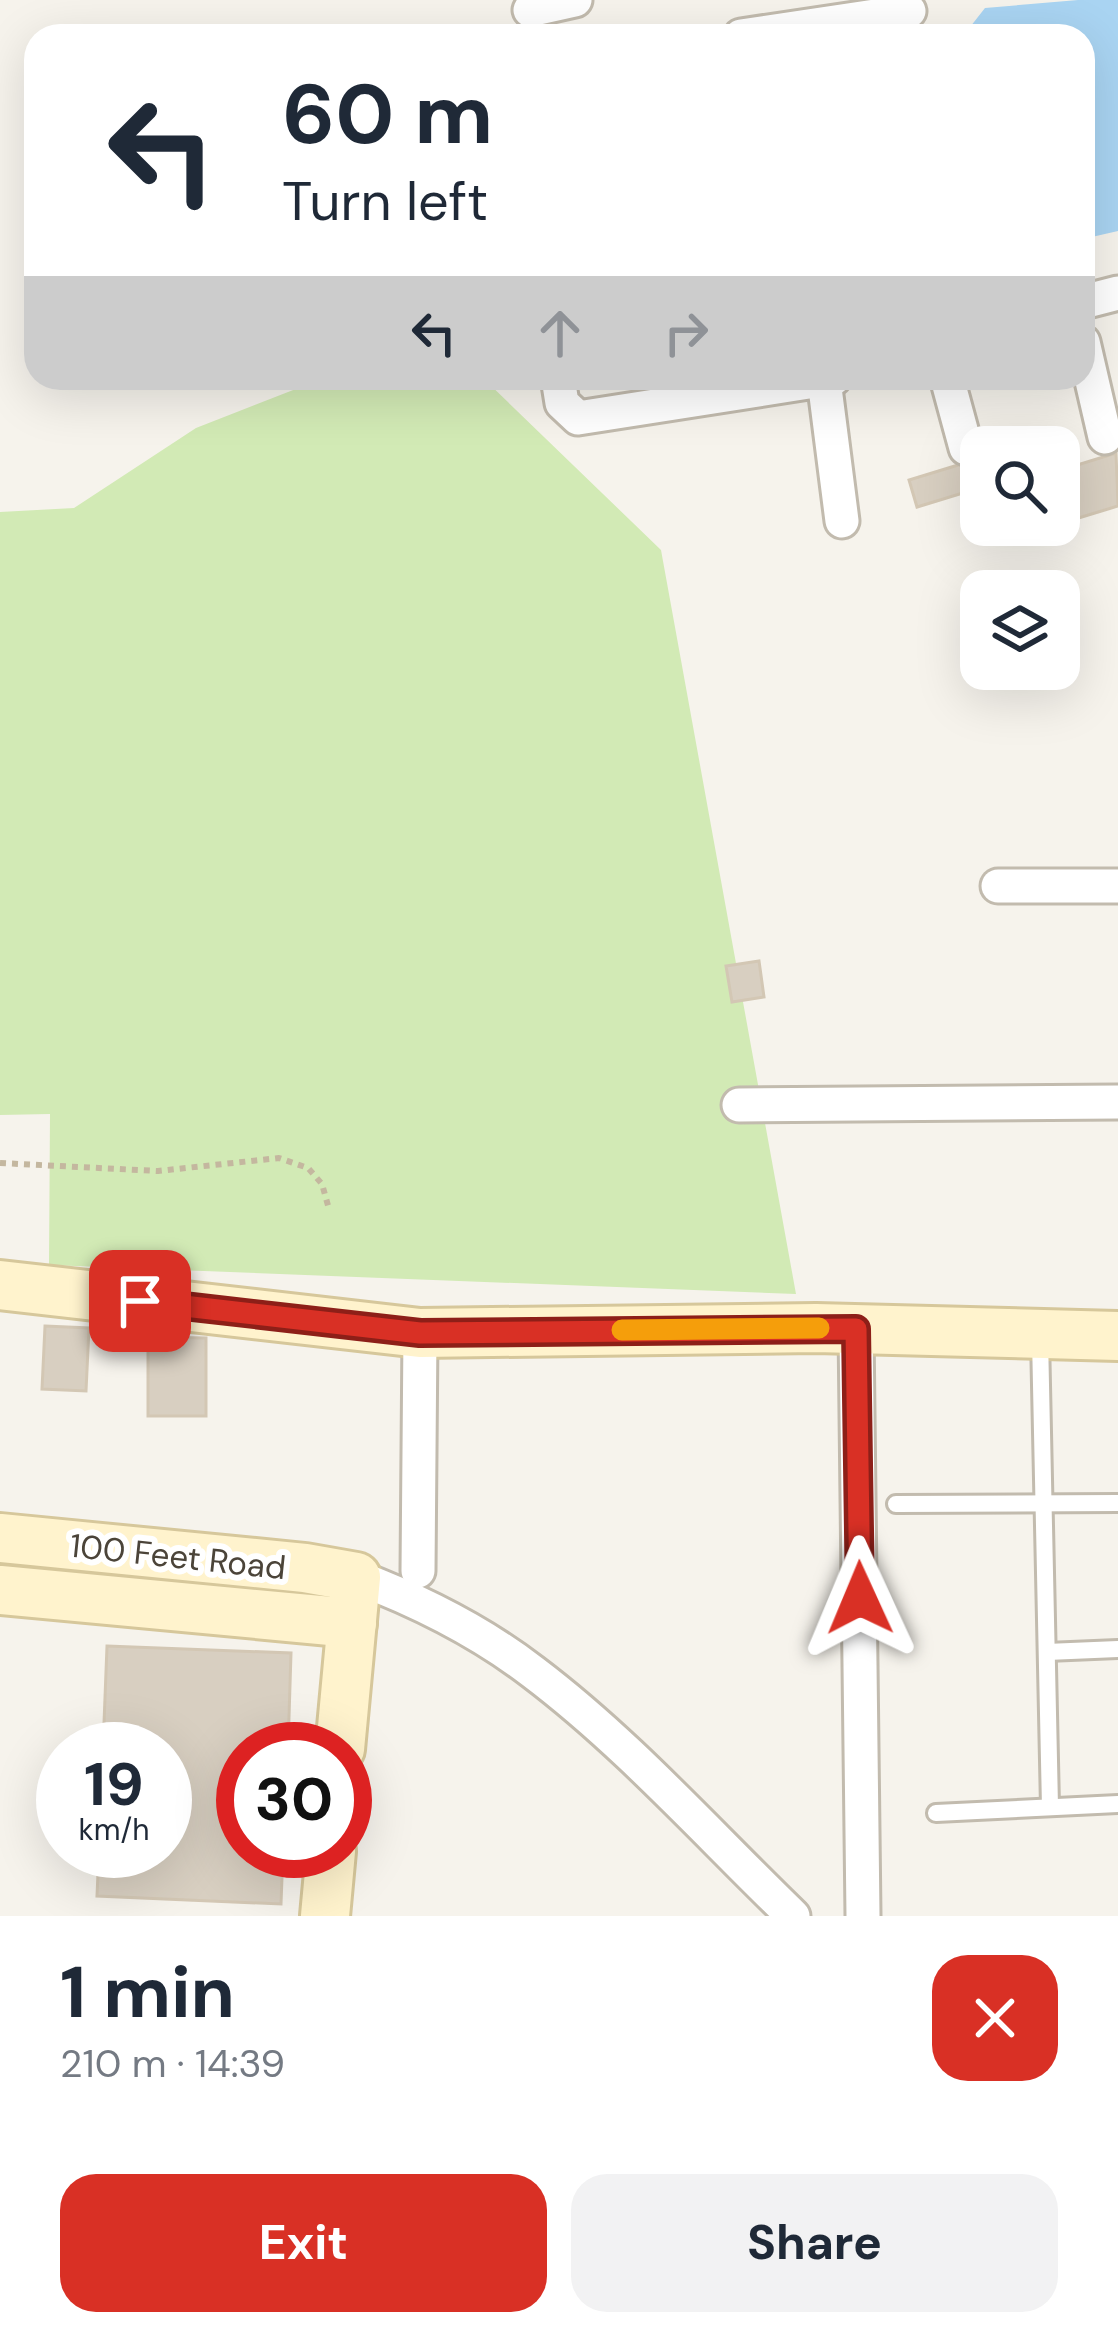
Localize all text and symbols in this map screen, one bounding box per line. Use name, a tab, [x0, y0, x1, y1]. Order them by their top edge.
text: 60 m	[282, 60, 493, 169]
icon: left	[84, 72, 240, 228]
text: Turn left	[282, 166, 488, 237]
icon: left	[401, 300, 467, 366]
icon: ahead	[527, 300, 593, 366]
icon: right	[653, 300, 719, 366]
map controls	[960, 426, 1080, 690]
button: search	[960, 426, 1080, 546]
button: layers	[960, 570, 1080, 690]
pin	[89, 1250, 191, 1352]
icon: arrive	[107, 1268, 173, 1334]
street label: 100 Feet Road	[68, 1524, 288, 1589]
position arrow	[797, 1535, 923, 1661]
speed limit sign: 30	[216, 1722, 372, 1878]
text: 19	[84, 1745, 144, 1824]
text: km/h	[79, 1810, 149, 1849]
text: 1 min	[60, 1946, 235, 2039]
button: close	[932, 1955, 1058, 2081]
text: 210 m · 14:39	[60, 2038, 285, 2089]
button: Exit	[60, 2174, 547, 2312]
button: Share	[571, 2174, 1058, 2312]

